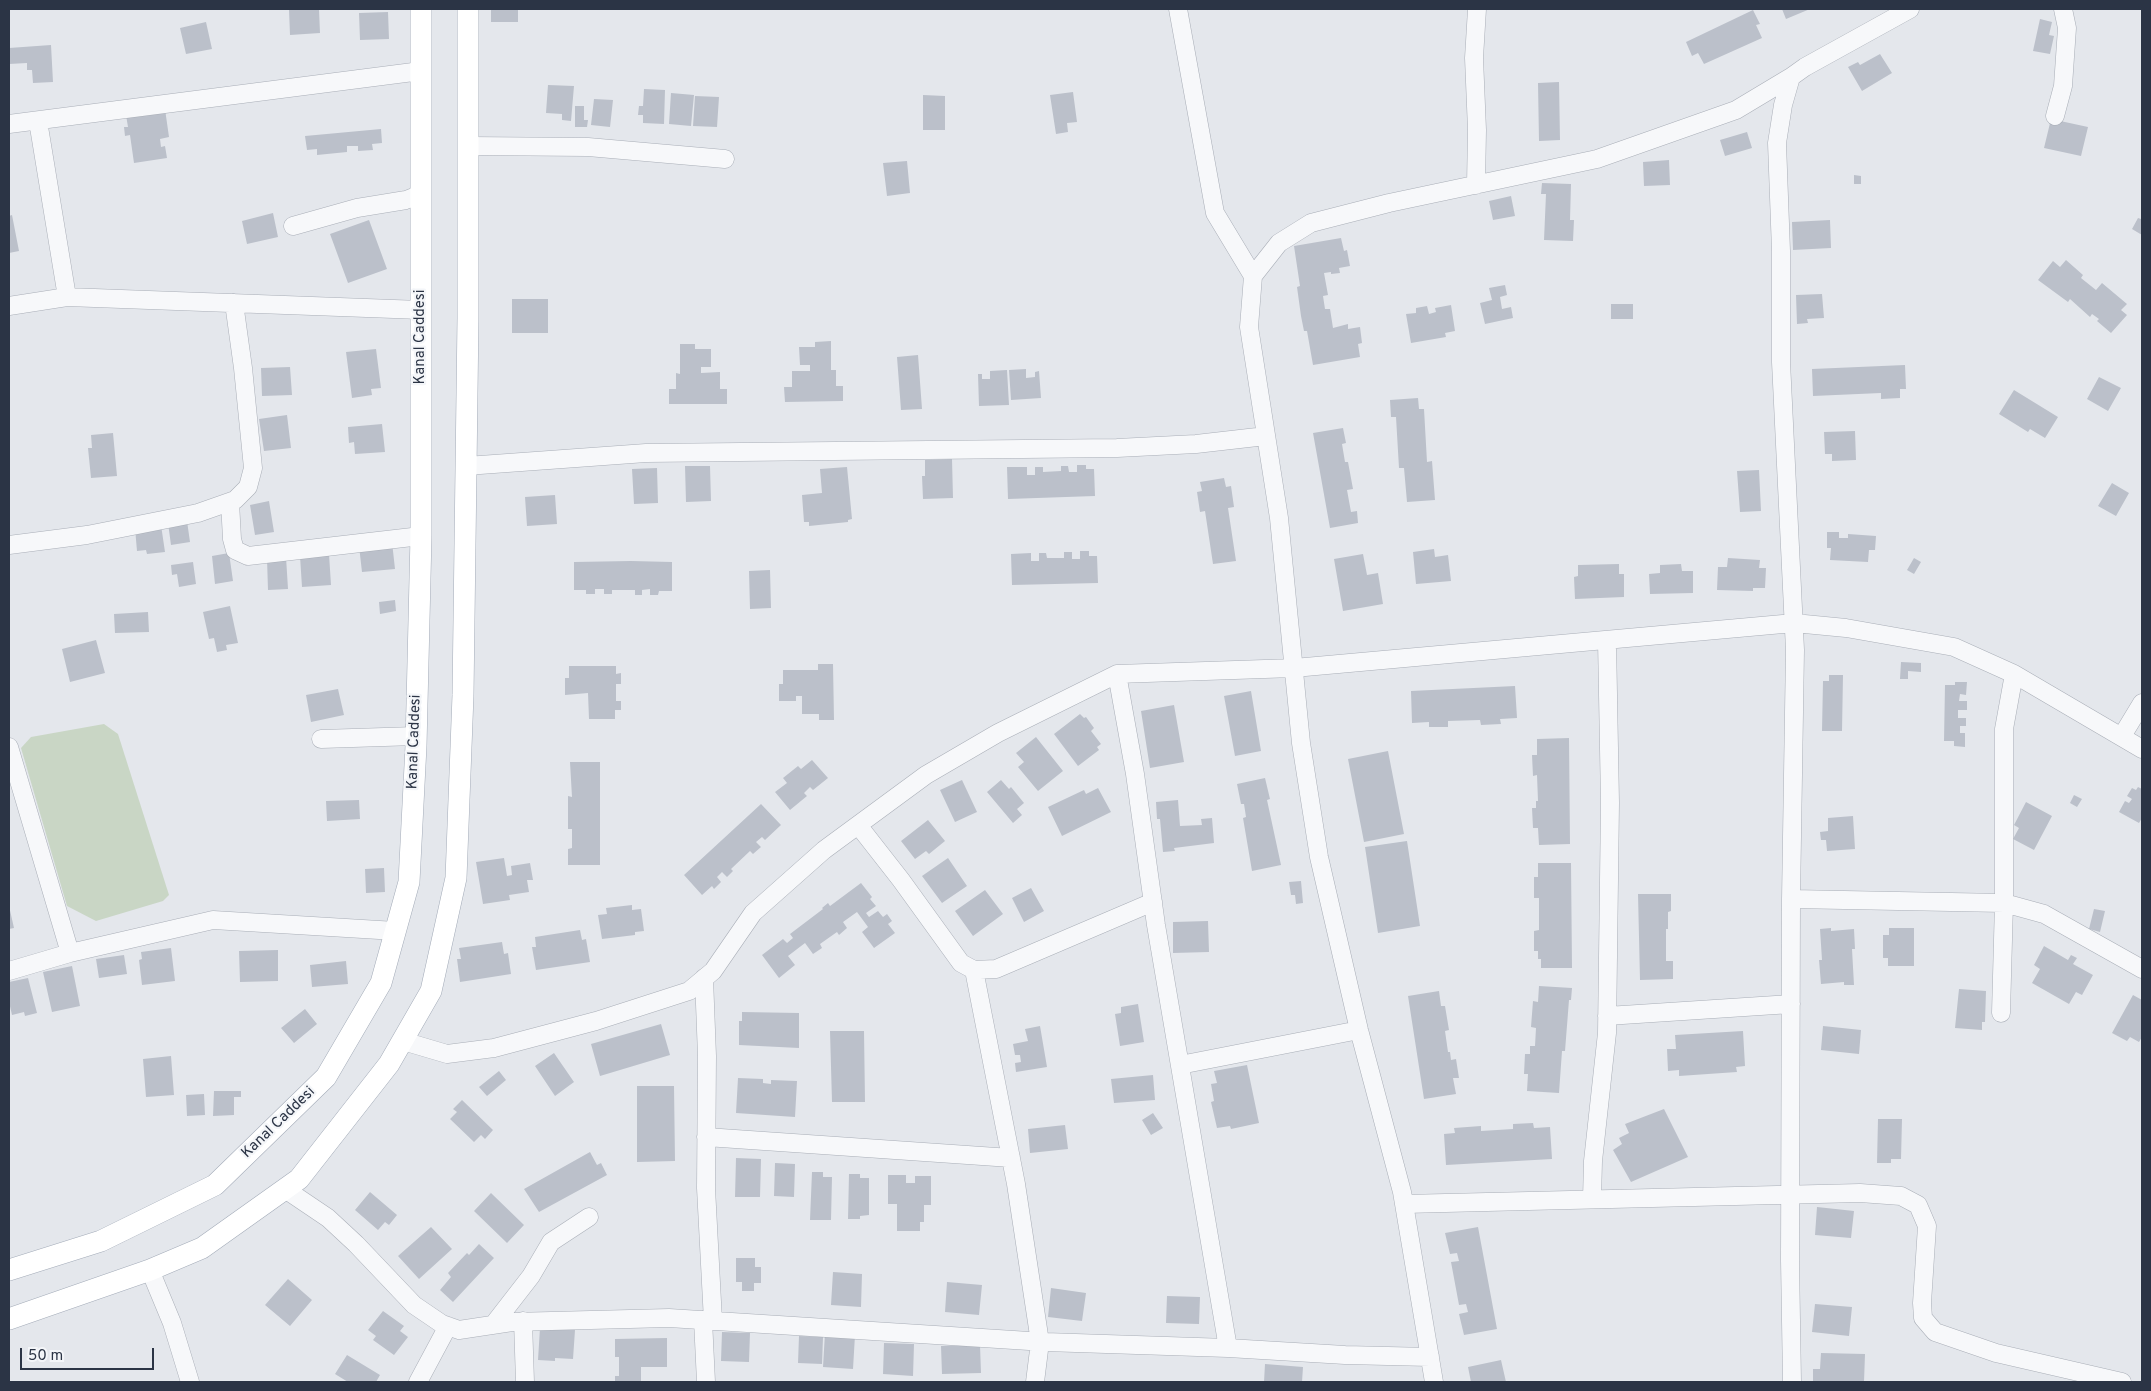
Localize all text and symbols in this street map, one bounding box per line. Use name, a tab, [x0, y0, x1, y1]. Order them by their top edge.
street label: Kanal Caddesi	[412, 289, 430, 385]
street label: Kanal Caddesi	[404, 694, 426, 790]
street label: Kanal Caddesi	[239, 1084, 319, 1162]
scale bar	[22, 1338, 156, 1370]
text: 50 m	[28, 1347, 63, 1366]

